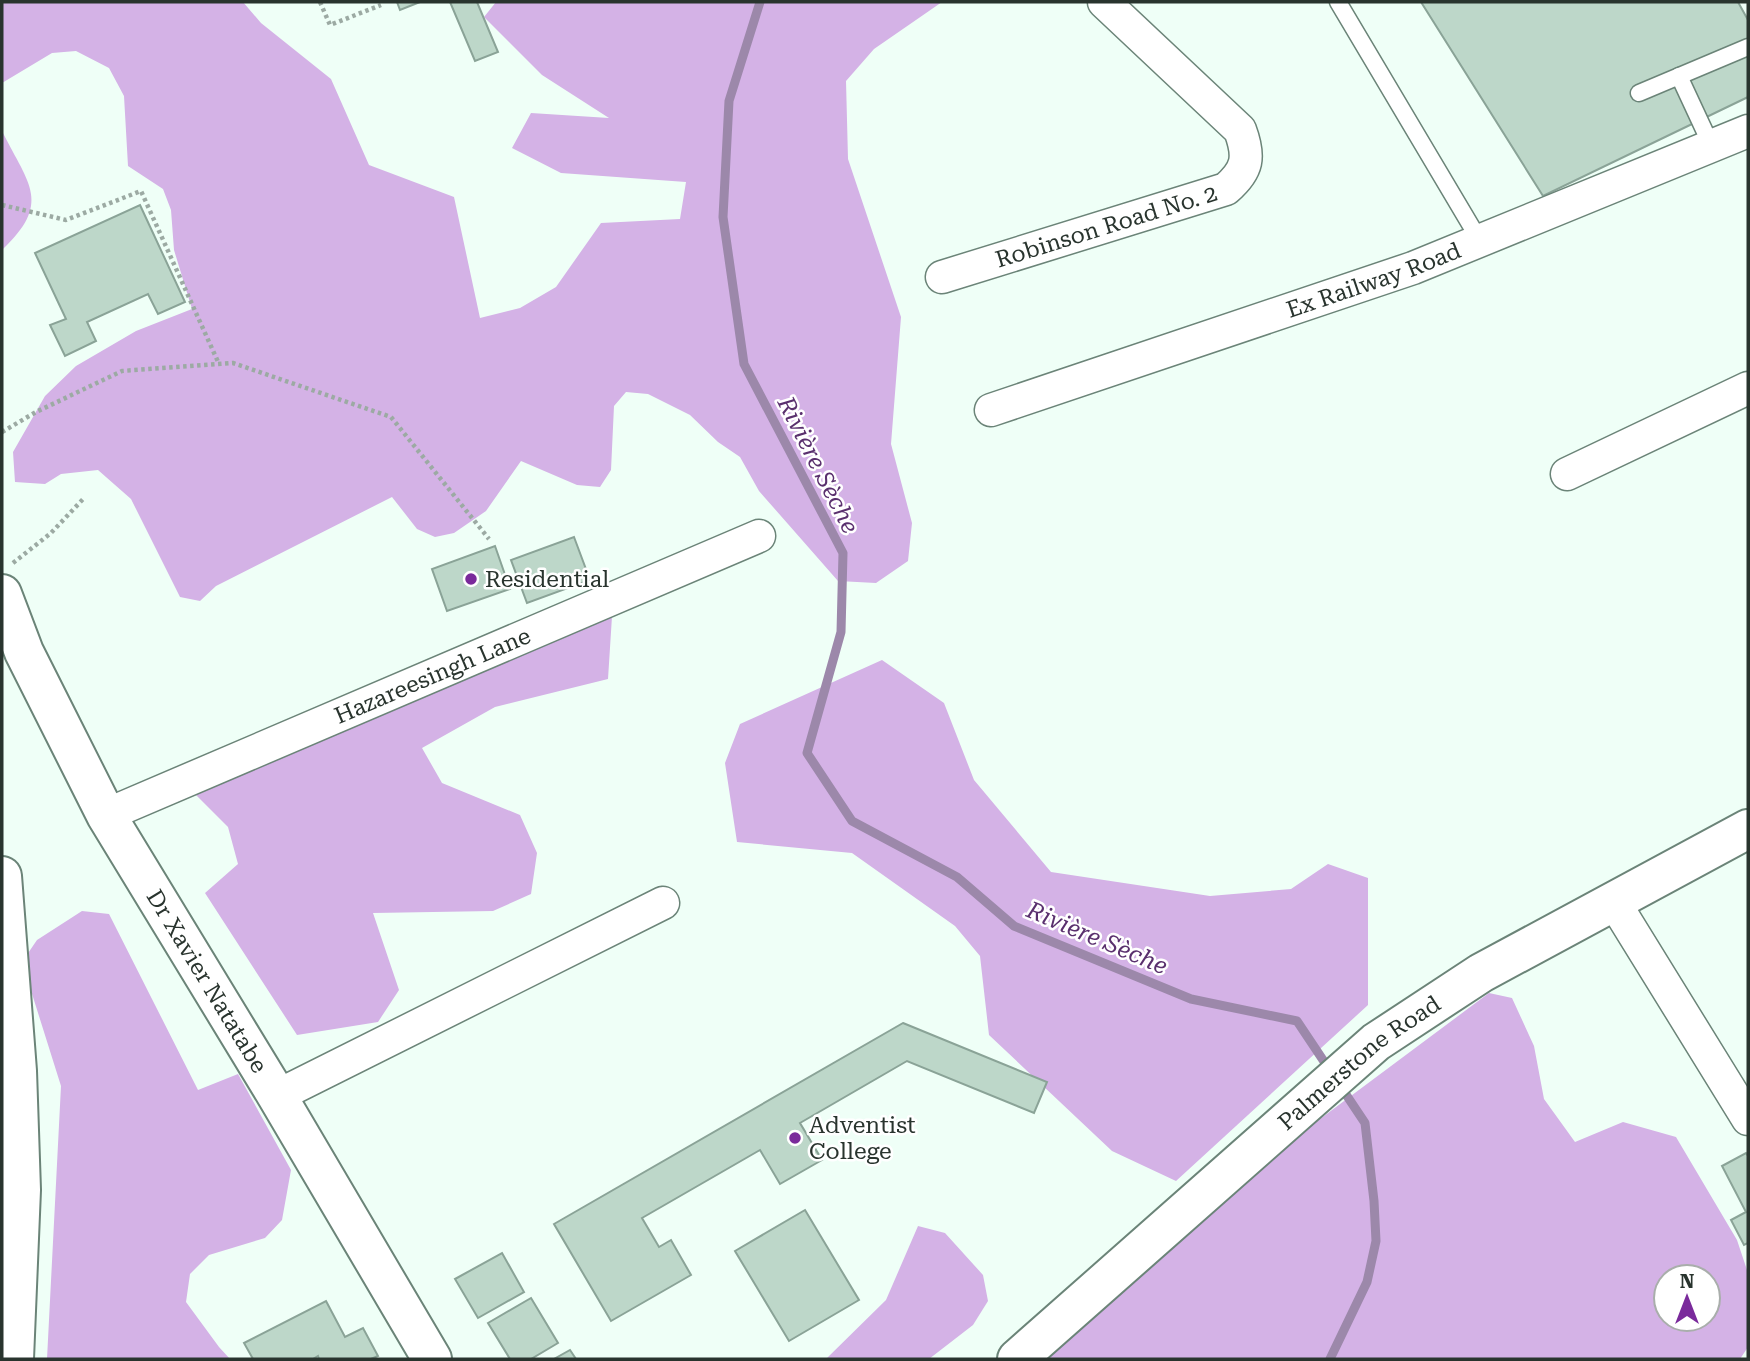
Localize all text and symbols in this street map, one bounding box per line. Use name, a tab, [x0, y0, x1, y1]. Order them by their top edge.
street label: Robinson Road No. 2	[992, 180, 1221, 274]
street label: Ex Railway Road	[1283, 237, 1465, 324]
water label: Rivière Sèche	[771, 391, 864, 538]
place label: Residential	[485, 566, 609, 593]
marker: Residential	[463, 571, 479, 587]
street label: Hazareesingh Lane	[331, 622, 535, 730]
street label: Dr Xavier Natatabe	[141, 885, 273, 1078]
water label: Rivière Sèche	[1022, 895, 1171, 980]
street label: Palmerstone Road	[1273, 990, 1446, 1136]
place label: Adventist College	[809, 1112, 916, 1165]
marker: Adventist College	[787, 1130, 803, 1146]
north arrow	[1652, 1263, 1722, 1333]
text: N	[1680, 1270, 1695, 1293]

